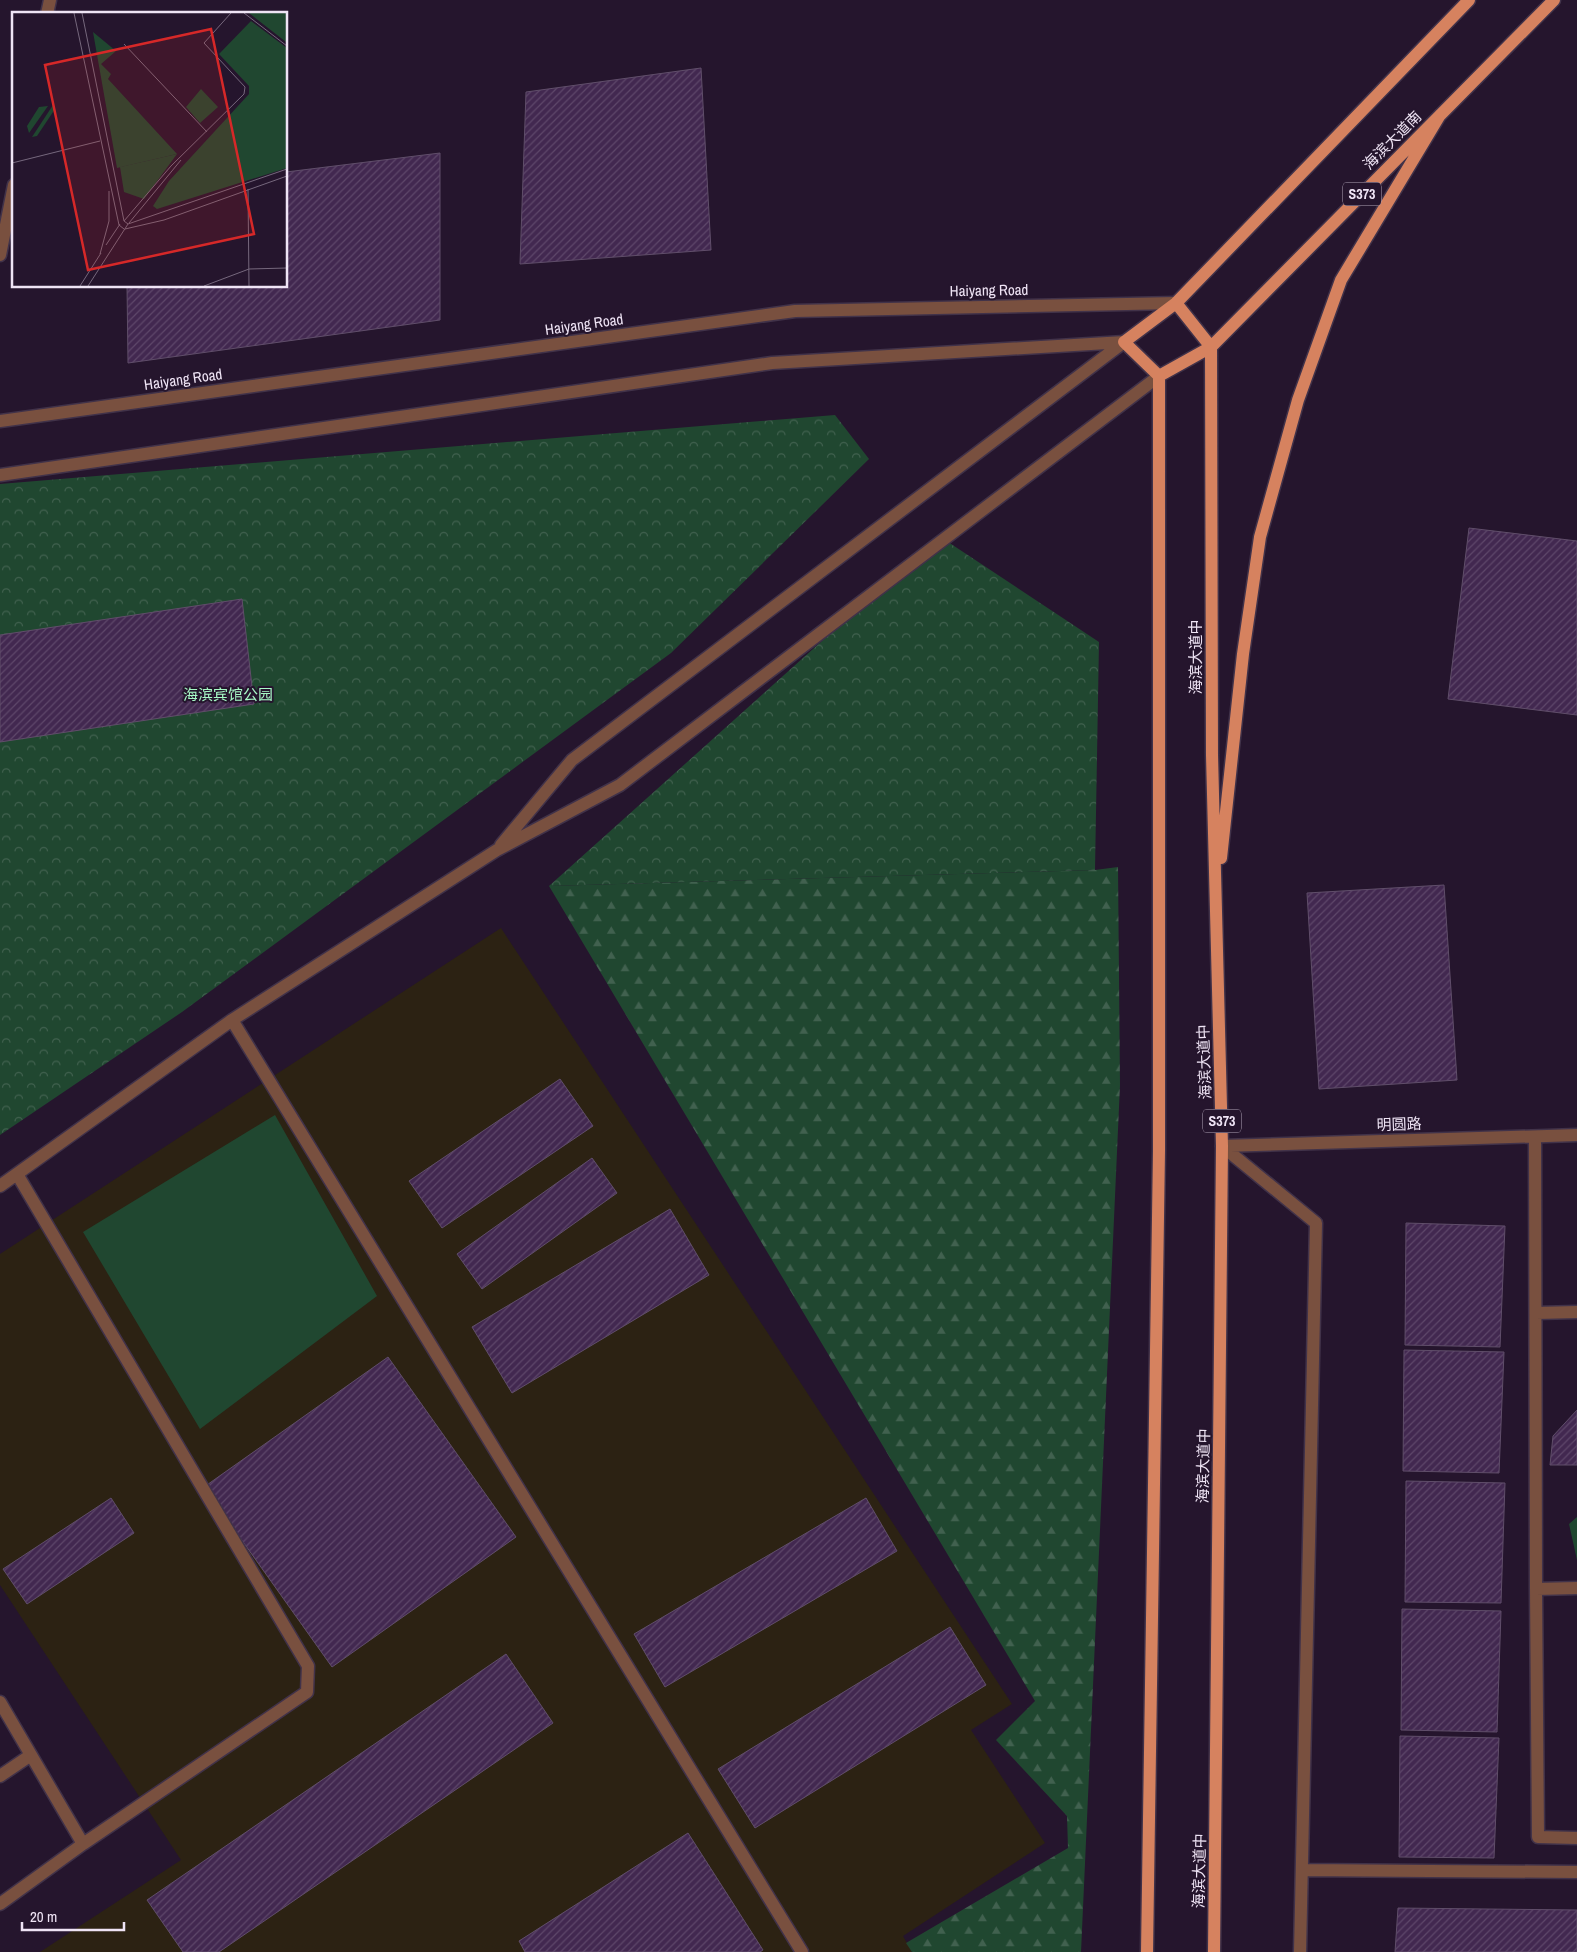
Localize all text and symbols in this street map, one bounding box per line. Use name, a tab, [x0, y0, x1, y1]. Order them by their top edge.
inset map	[12, 12, 288, 288]
street label: 海滨大道南	[1358, 106, 1426, 174]
road number: S373	[1343, 182, 1381, 205]
street label: Haiyang Road	[950, 279, 1028, 301]
street label: Haiyang Road	[544, 308, 624, 340]
street label: Haiyang Road	[143, 363, 223, 395]
street label: 海滨大道中	[1185, 619, 1206, 695]
park label: 海滨宾馆公园	[183, 684, 273, 705]
street label: 海滨大道中	[1192, 1024, 1216, 1100]
road number: S373	[1203, 1110, 1241, 1132]
street label: 明圆路	[1376, 1113, 1422, 1135]
street label: 海滨大道中	[1192, 1428, 1214, 1504]
street label: 海滨大道中	[1188, 1833, 1210, 1909]
scale bar	[22, 1900, 125, 1932]
text: 20 m	[30, 1906, 57, 1927]

